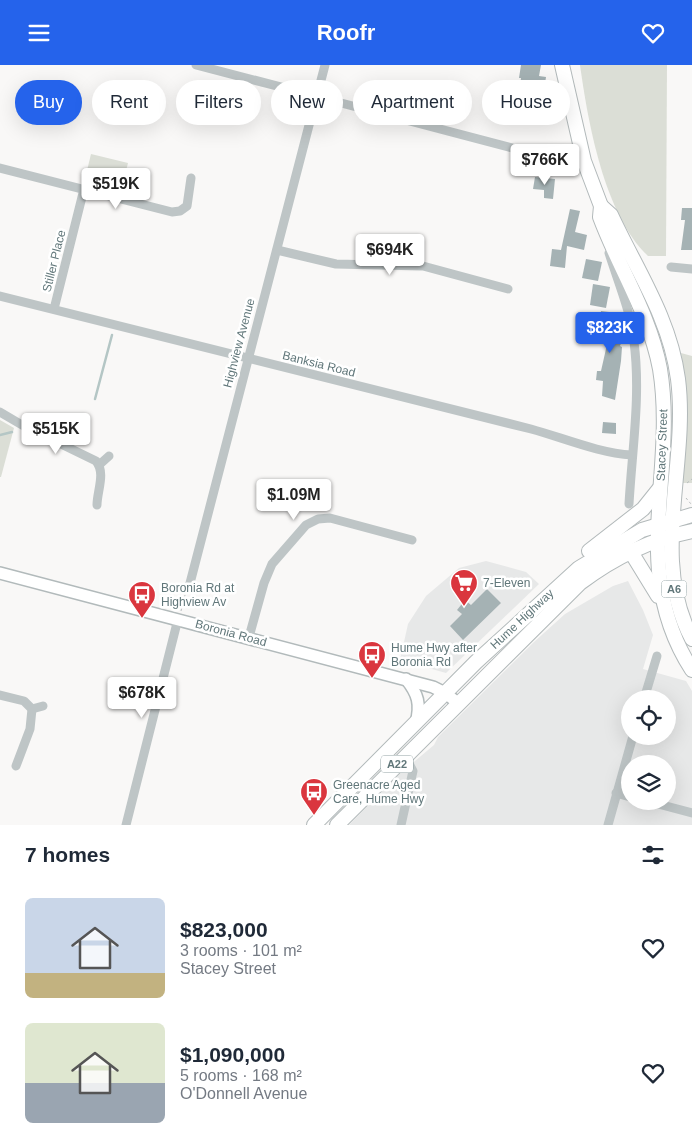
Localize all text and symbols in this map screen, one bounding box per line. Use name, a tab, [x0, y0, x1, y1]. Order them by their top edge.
icon: menu	[25, 19, 53, 47]
icon: heart	[639, 19, 667, 47]
text: Roofr	[317, 20, 375, 45]
chip: Buy	[15, 80, 82, 125]
chip: Rent	[92, 80, 166, 125]
chip: Filters	[176, 80, 261, 125]
chip: New	[271, 80, 343, 125]
chip: Apartment	[353, 80, 472, 125]
chip: House	[482, 80, 570, 125]
pin: $766K	[510, 143, 580, 186]
text: $766K	[521, 151, 569, 168]
pin: $519K	[81, 167, 151, 210]
text: $519K	[92, 175, 140, 192]
street label: Stiller Place	[40, 228, 69, 293]
pin: $694K	[355, 233, 425, 276]
text: $694K	[366, 241, 414, 258]
street label: Highview Avenue	[220, 297, 258, 389]
pin: $823K	[575, 311, 645, 354]
text: $823K	[586, 319, 634, 336]
street label: Banksia Road	[281, 348, 357, 380]
street label: Stacey Street	[654, 408, 670, 481]
pin: $515K	[21, 413, 91, 455]
text: $515K	[32, 420, 80, 437]
pin: $1.09M	[253, 479, 335, 521]
text: $1.09M	[267, 486, 321, 503]
supermarket icon: 7-Eleven	[449, 568, 479, 607]
place label: 7-Eleven	[483, 576, 530, 590]
bus stop icon: Boronia Rd at Highview Av	[127, 580, 157, 619]
place label: Boronia Rd at Highview Av	[161, 581, 235, 609]
road number: A6	[662, 581, 686, 597]
street label: Hume Highway	[487, 586, 557, 652]
street label: Boronia Road	[194, 617, 268, 649]
bus stop icon: Hume Hwy after Boronia Rd	[357, 640, 387, 679]
place label: Hume Hwy after Boronia Rd	[391, 641, 477, 669]
pin: $678K	[107, 677, 177, 719]
text: $678K	[118, 684, 166, 701]
map controls	[621, 690, 676, 810]
button: locate	[621, 690, 676, 745]
button: layers	[621, 755, 676, 810]
road number: A22	[381, 756, 413, 773]
bus stop icon: Greenacre Aged Care, Hume Hwy	[299, 777, 329, 816]
place label: Greenacre Aged Care, Hume Hwy	[333, 778, 424, 806]
icon: filters	[639, 841, 667, 869]
text: 7 homes	[25, 843, 110, 866]
icon: home	[65, 918, 125, 978]
text: $823,000	[180, 918, 268, 941]
icon: heart	[639, 934, 667, 962]
text: 3 rooms · 101 m²	[180, 942, 302, 959]
text: Stacey Street	[180, 960, 276, 977]
icon: home	[65, 1043, 125, 1103]
text: $1,090,000	[180, 1043, 285, 1066]
icon: heart	[639, 1059, 667, 1087]
text: 5 rooms · 168 m²	[180, 1067, 302, 1084]
text: O'Donnell Avenue	[180, 1085, 307, 1102]

